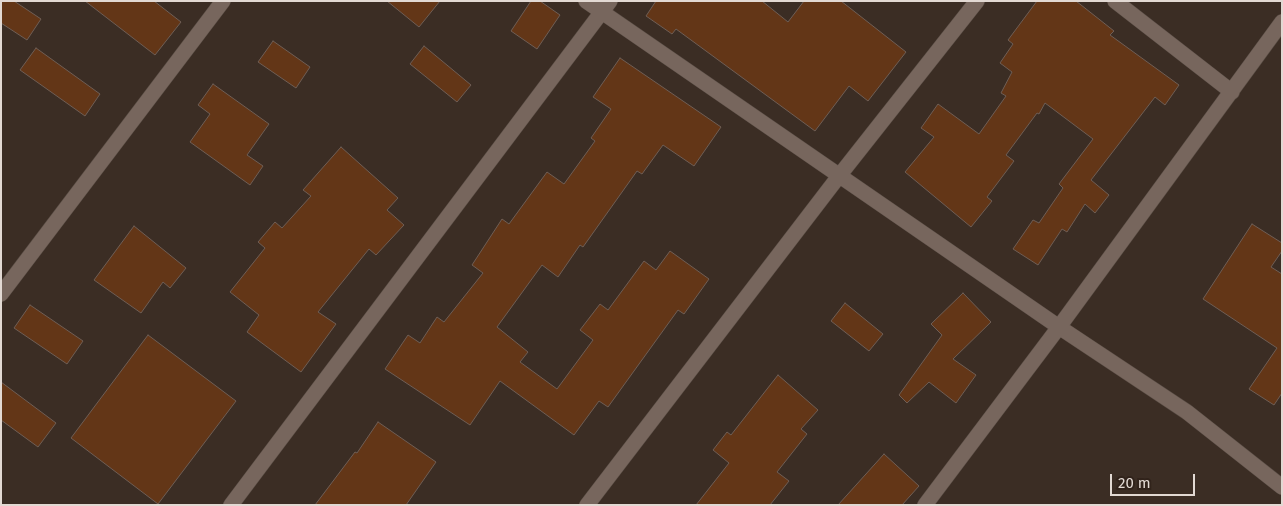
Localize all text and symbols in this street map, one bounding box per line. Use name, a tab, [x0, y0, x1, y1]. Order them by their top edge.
scale bar	[1113, 464, 1198, 496]
text: 20 m	[1118, 474, 1151, 492]

